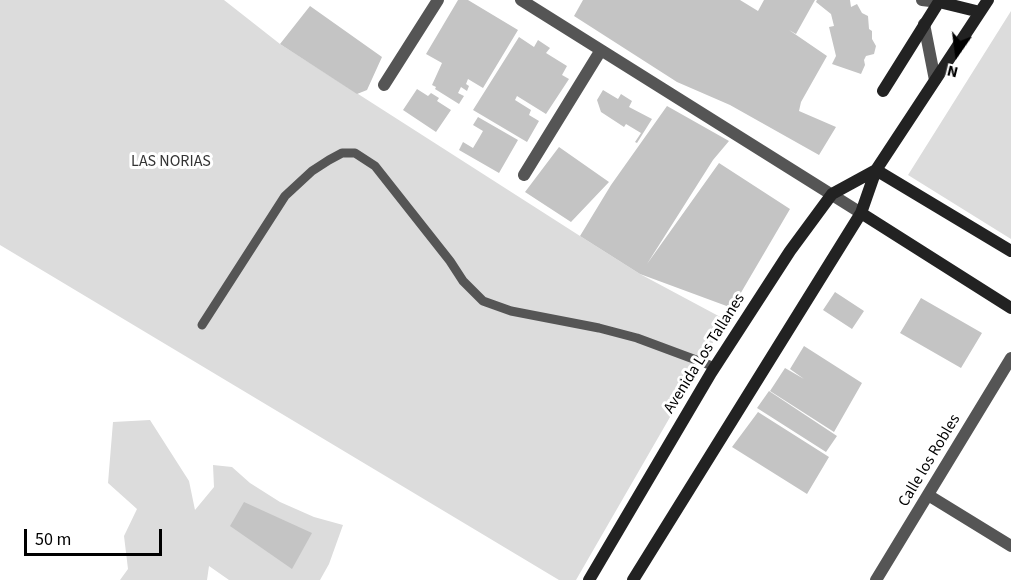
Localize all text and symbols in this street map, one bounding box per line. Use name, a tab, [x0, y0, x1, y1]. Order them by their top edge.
north arrow	[927, 24, 987, 84]
text: N	[945, 60, 960, 83]
park label: LAS NORIAS	[131, 152, 211, 172]
street label: Avenida Los Tallanes	[660, 290, 750, 418]
street label: Calle los Robles	[895, 411, 965, 511]
scale bar	[27, 517, 165, 555]
text: 50 m	[35, 527, 71, 552]

